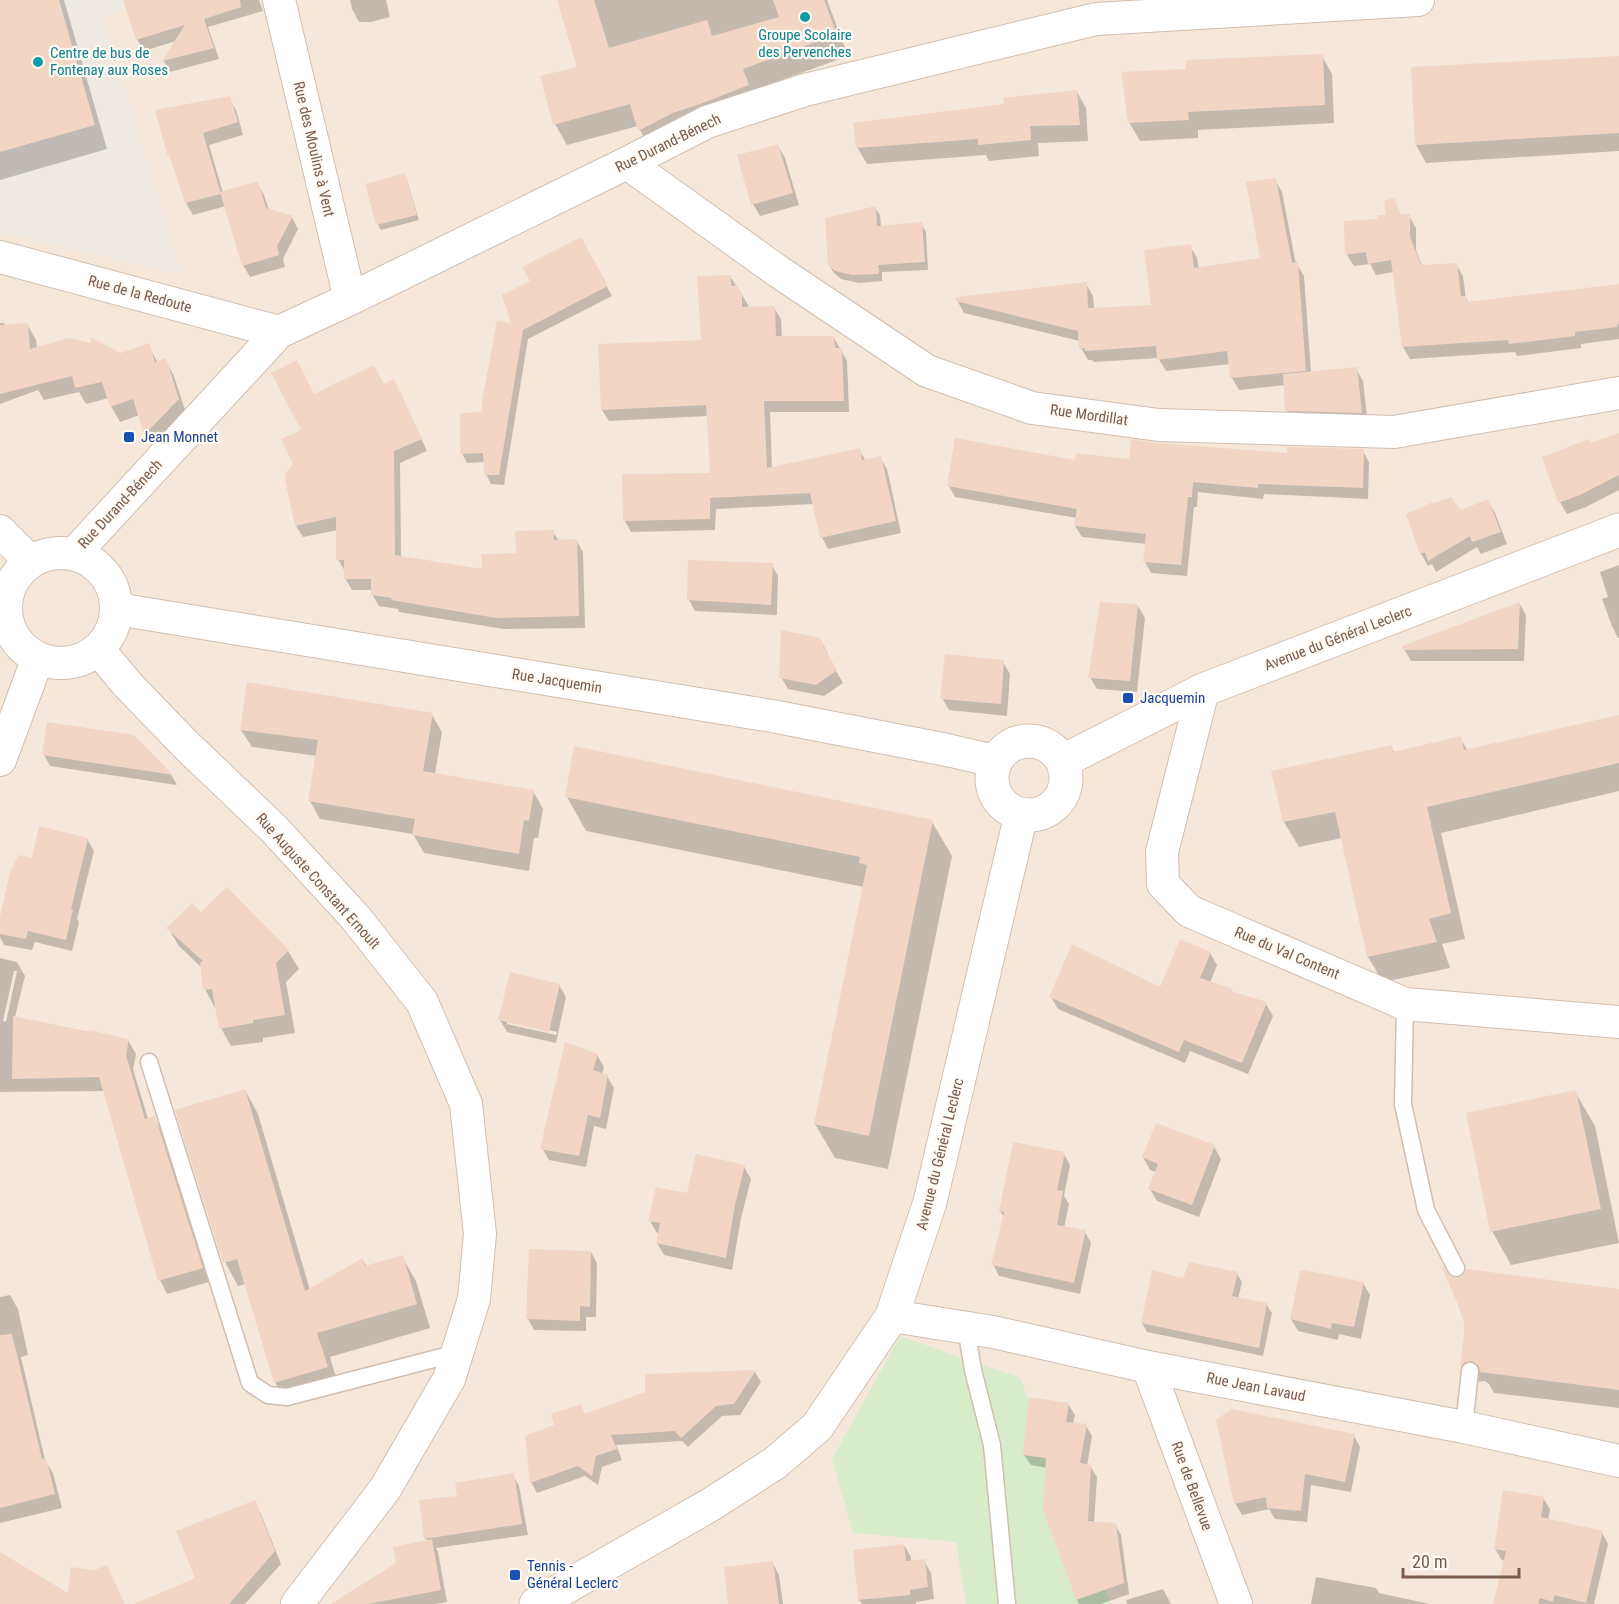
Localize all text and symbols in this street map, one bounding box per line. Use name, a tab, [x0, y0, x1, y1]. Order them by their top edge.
marker: Groupe Scolaire des Pervenches	[798, 10, 812, 24]
place label: Groupe Scolaire des Pervenches	[758, 26, 852, 61]
place label: Centre de bus de Fontenay aux Roses	[50, 44, 168, 79]
marker: Centre de bus de Fontenay aux Roses	[31, 55, 45, 69]
street label: Rue des Moulins à Vent	[290, 80, 338, 218]
street label: Rue Durand-Bénech	[612, 110, 724, 176]
street label: Rue de la Redoute	[86, 272, 194, 316]
street label: Rue Mordillat	[1049, 401, 1129, 429]
place label: Jean Monnet	[141, 428, 218, 446]
marker: Jean Monnet	[122, 430, 136, 444]
street label: Rue Durand-Bénech	[74, 456, 166, 552]
street label: Avenue du Général Leclerc	[1262, 602, 1414, 674]
street label: Rue Jacquemin	[511, 665, 603, 697]
place label: Jacquemin	[1140, 689, 1205, 707]
marker: Jacquemin	[1121, 691, 1135, 705]
street label: Rue Auguste Constant Ernoult	[252, 809, 384, 953]
street label: Rue du Val Content	[1232, 923, 1342, 983]
street label: Avenue du Général Leclerc	[912, 1076, 968, 1232]
street label: Rue Jean Lavaud	[1205, 1369, 1307, 1405]
street label: Rue de Bellevue	[1168, 1439, 1216, 1533]
scale bar	[1403, 1541, 1518, 1579]
text: 20 m	[1412, 1551, 1447, 1572]
place label: Tennis - Général Leclerc	[527, 1557, 619, 1592]
marker: Tennis - Général Leclerc	[508, 1568, 522, 1582]

